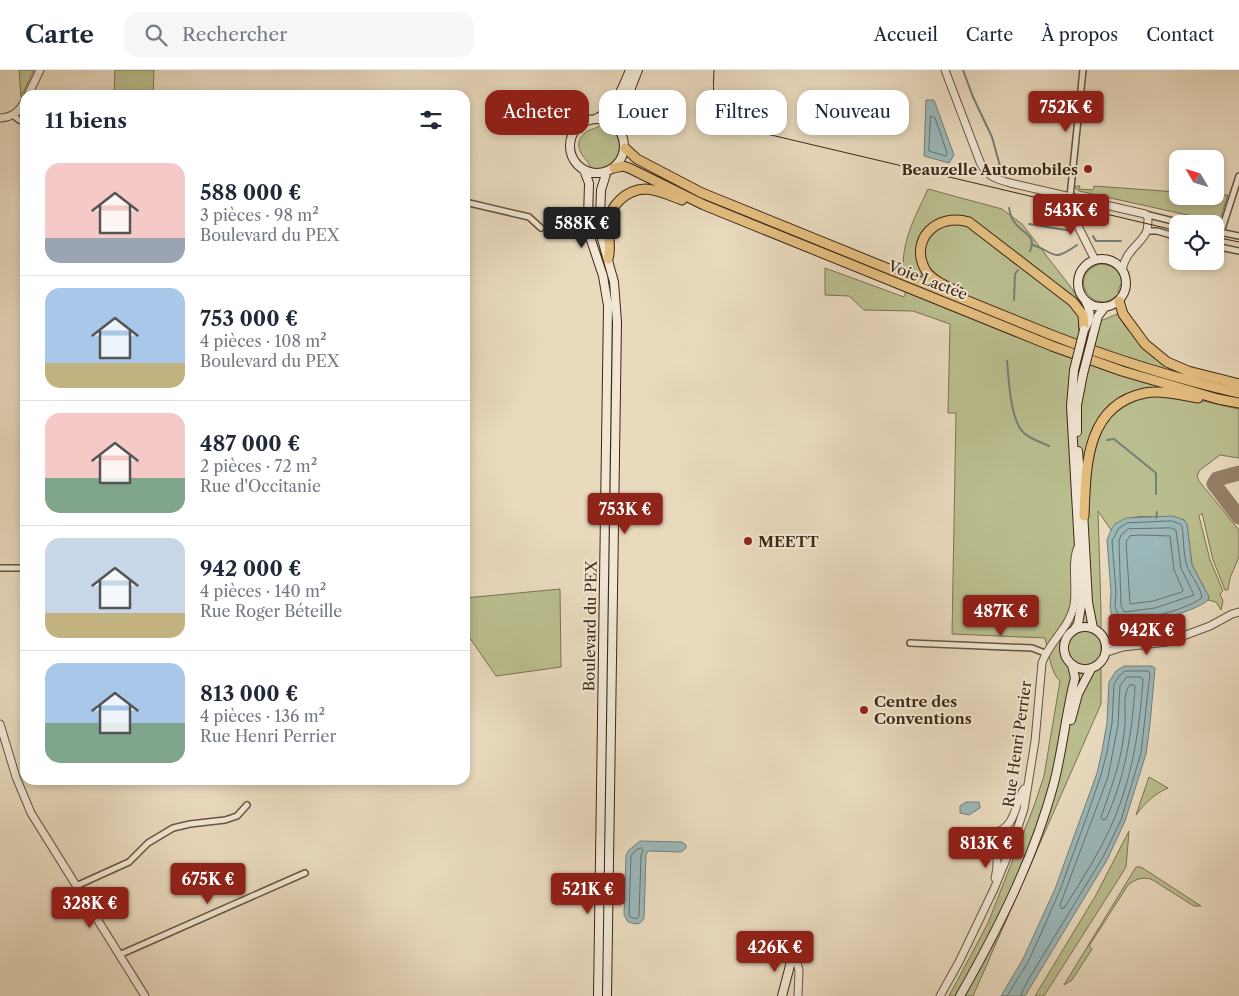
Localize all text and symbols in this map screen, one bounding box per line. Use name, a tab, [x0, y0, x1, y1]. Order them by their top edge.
search box	[124, 12, 474, 57]
text: Carte	[25, 20, 94, 49]
icon: search	[142, 21, 170, 49]
text: Rechercher	[182, 23, 287, 46]
text: Accueil	[874, 24, 938, 46]
text: Carte	[966, 24, 1013, 46]
text: À propos	[1041, 24, 1118, 46]
text: Contact	[1146, 24, 1214, 46]
chip: Acheter	[485, 90, 589, 135]
chip: Louer	[599, 90, 686, 135]
chip: Filtres	[696, 90, 787, 135]
chip: Nouveau	[797, 90, 909, 135]
pin: 752K €	[1025, 90, 1107, 133]
text: 752K €	[1039, 97, 1093, 117]
icon: filters	[417, 106, 445, 134]
text: 11 biens	[45, 108, 127, 133]
north arrow	[1169, 150, 1224, 205]
map controls	[1169, 150, 1224, 270]
place label: Beauzelle Automobiles	[901, 160, 1078, 179]
marker: Beauzelle Automobiles	[1082, 163, 1094, 175]
text: 588 000 €	[200, 180, 301, 205]
icon: home	[85, 183, 145, 243]
pin: 543K €	[1030, 194, 1112, 236]
text: 543K €	[1044, 200, 1098, 220]
text: 3 pièces · 98 m²	[200, 205, 319, 225]
pin: 588K €	[541, 206, 623, 249]
text: 588K €	[554, 213, 610, 233]
button: locate	[1169, 215, 1224, 270]
text: Boulevard du PEX	[200, 225, 339, 245]
street label: Voie Lactée	[885, 256, 970, 304]
text: 753 000 €	[200, 306, 298, 331]
icon: home	[85, 308, 145, 368]
text: 4 pièces · 108 m²	[200, 331, 327, 351]
text: Boulevard du PEX	[200, 351, 339, 371]
text: 487 000 €	[200, 431, 300, 456]
icon: home	[85, 433, 145, 493]
text: 2 pièces · 72 m²	[200, 456, 317, 476]
text: Rue d'Occitanie	[200, 476, 321, 496]
pin: 753K €	[584, 492, 666, 535]
text: 753K €	[599, 499, 651, 519]
place label: MEETT	[758, 532, 819, 551]
marker: MEETT	[742, 535, 754, 547]
text: 942 000 €	[200, 556, 301, 581]
icon: home	[85, 558, 145, 618]
street label: Boulevard du PEX	[579, 560, 601, 691]
text: 4 pièces · 140 m²	[200, 581, 326, 601]
pin: 487K €	[960, 594, 1042, 637]
text: Rue Roger Béteille	[200, 601, 342, 621]
text: 487K €	[974, 601, 1028, 621]
pin: 942K €	[1106, 614, 1188, 656]
text: 942K €	[1119, 620, 1175, 640]
street label: Rue Henri Perrier	[999, 679, 1035, 809]
text: 813 000 €	[200, 681, 298, 706]
icon: home	[85, 683, 145, 743]
place label: Centre des Conventions	[874, 692, 972, 728]
marker: Centre des Conventions	[858, 704, 870, 716]
text: 4 pièces · 136 m²	[200, 706, 325, 726]
text: Rue Henri Perrier	[200, 726, 336, 746]
pin: 813K €	[945, 826, 1027, 869]
text: 813K €	[960, 833, 1012, 853]
pin: 675K €	[167, 862, 249, 905]
text: 675K €	[182, 869, 234, 889]
pin: 521K €	[547, 872, 629, 915]
text: 521K €	[562, 879, 614, 899]
pin: 328K €	[49, 886, 131, 929]
text: 328K €	[63, 893, 117, 913]
pin: 426K €	[734, 930, 816, 973]
text: 426K €	[747, 937, 803, 957]

